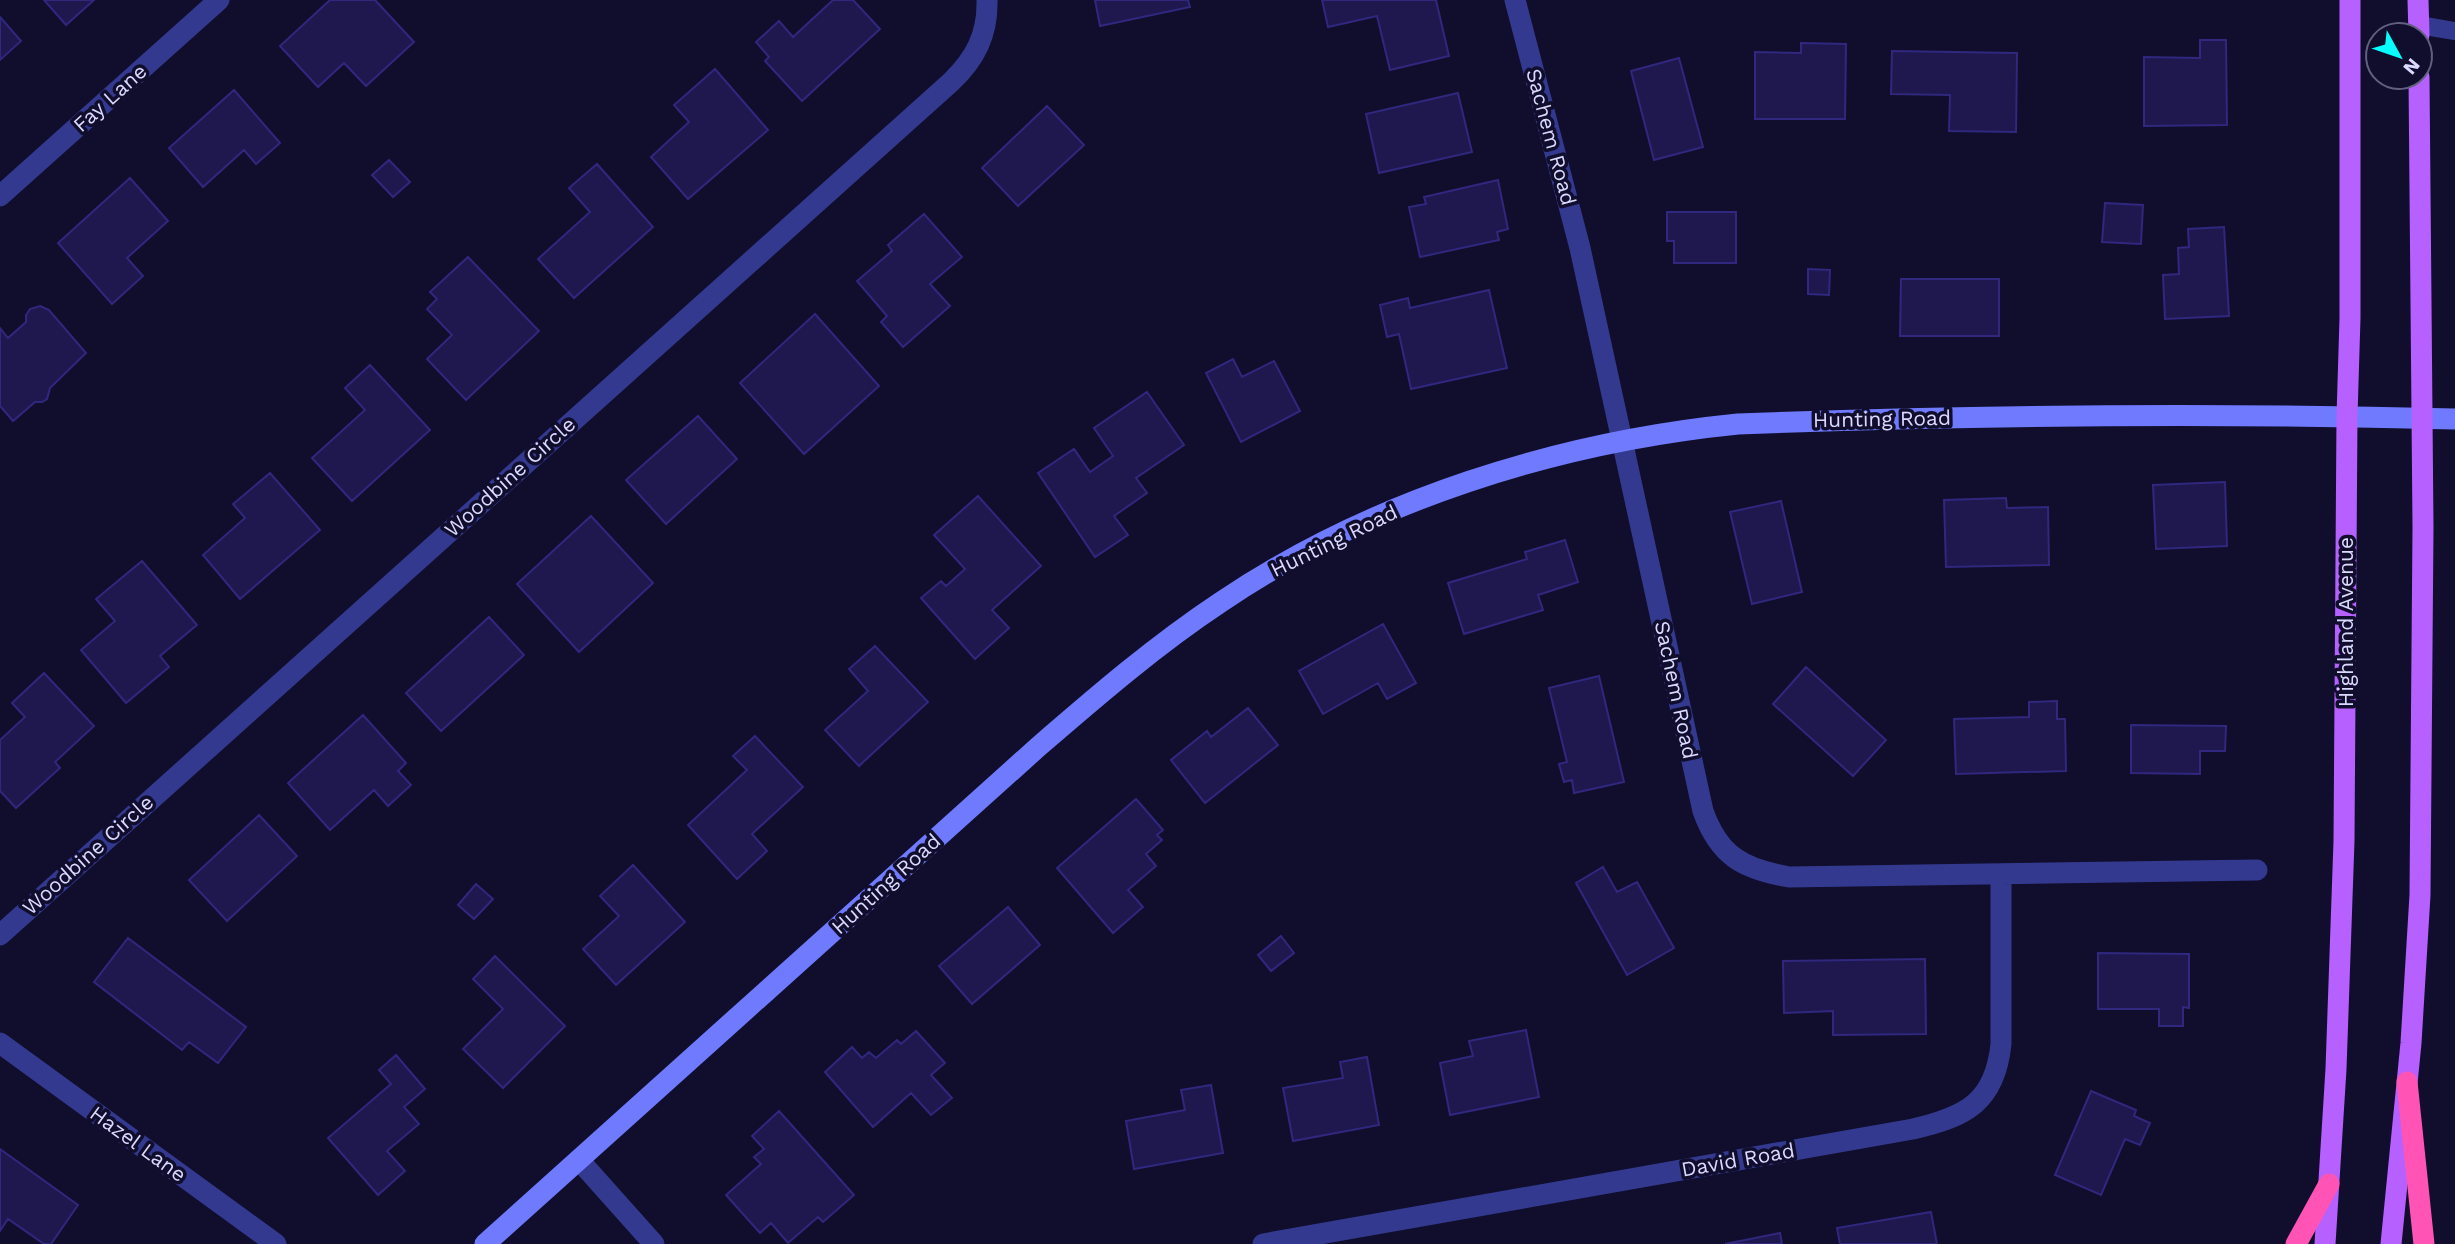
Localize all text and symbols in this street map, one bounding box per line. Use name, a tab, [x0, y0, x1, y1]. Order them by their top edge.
north arrow	[2364, 21, 2434, 91]
text: N	[2398, 54, 2425, 79]
street label: Fay Lane	[68, 58, 151, 137]
street label: Sachem Road	[1521, 66, 1582, 208]
street label: Hunting Road	[1813, 405, 1951, 432]
street label: Woodbine Circle	[439, 411, 580, 542]
street label: Hunting Road	[1266, 499, 1401, 582]
street label: Highland Avenue	[2333, 537, 2358, 707]
street label: Sachem Road	[1650, 619, 1703, 761]
street label: Woodbine Circle	[17, 789, 158, 920]
street label: Hunting Road	[826, 828, 945, 939]
street label: Hazel Lane	[85, 1100, 191, 1187]
street label: David Road	[1679, 1137, 1797, 1182]

